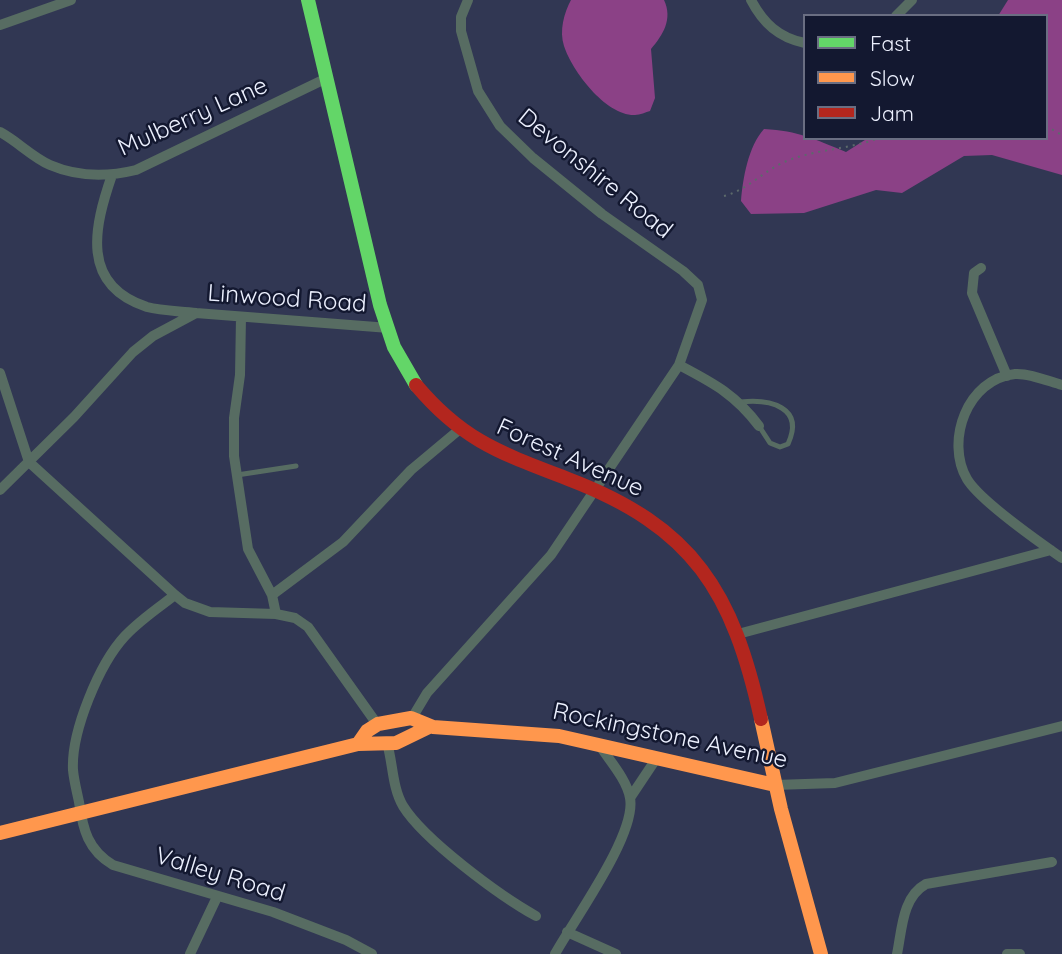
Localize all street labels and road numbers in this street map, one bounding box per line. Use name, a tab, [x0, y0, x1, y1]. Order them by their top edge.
street label: Mulberry Lane	[114, 71, 272, 163]
street label: Devonshire Road	[512, 103, 678, 245]
street label: Linwood Road	[206, 279, 368, 319]
street label: Forest Avenue	[492, 413, 648, 503]
street label: Rockingstone Avenue	[550, 697, 790, 775]
street label: Valley Road	[152, 842, 288, 908]

